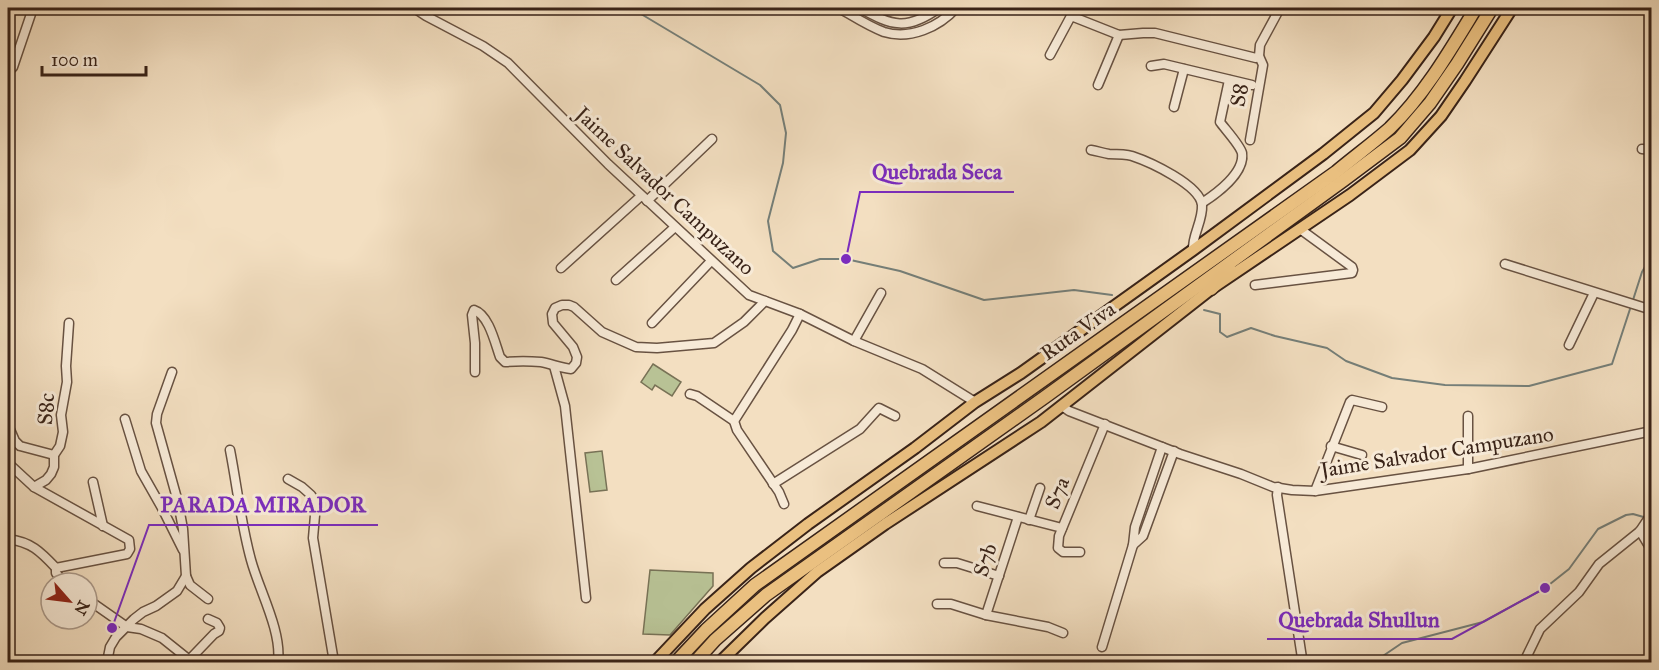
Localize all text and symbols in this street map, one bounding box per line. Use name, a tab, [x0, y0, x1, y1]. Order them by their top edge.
scale bar	[42, 39, 146, 77]
text: 100 m	[51, 49, 98, 71]
street label: S8	[1224, 81, 1254, 109]
street label: Jaime Salvador Campuzano	[569, 100, 760, 281]
callout: Quebrada Seca	[860, 152, 1014, 192]
text: Quebrada Seca	[872, 158, 1003, 185]
street label: Ruta Viva	[1035, 296, 1121, 366]
street label: S8c	[32, 392, 60, 426]
street label: Jaime Salvador Campuzano	[1317, 421, 1556, 484]
street label: S7a	[1039, 473, 1075, 513]
callout: PARADA MIRADOR	[149, 485, 378, 525]
text: PARADA MIRADOR	[160, 491, 367, 518]
street label: S7b	[967, 540, 1003, 580]
north arrow	[39, 571, 99, 631]
text: N	[70, 597, 93, 619]
callout: Quebrada Shullun	[1267, 599, 1452, 639]
text: Quebrada Shullun	[1278, 606, 1440, 633]

